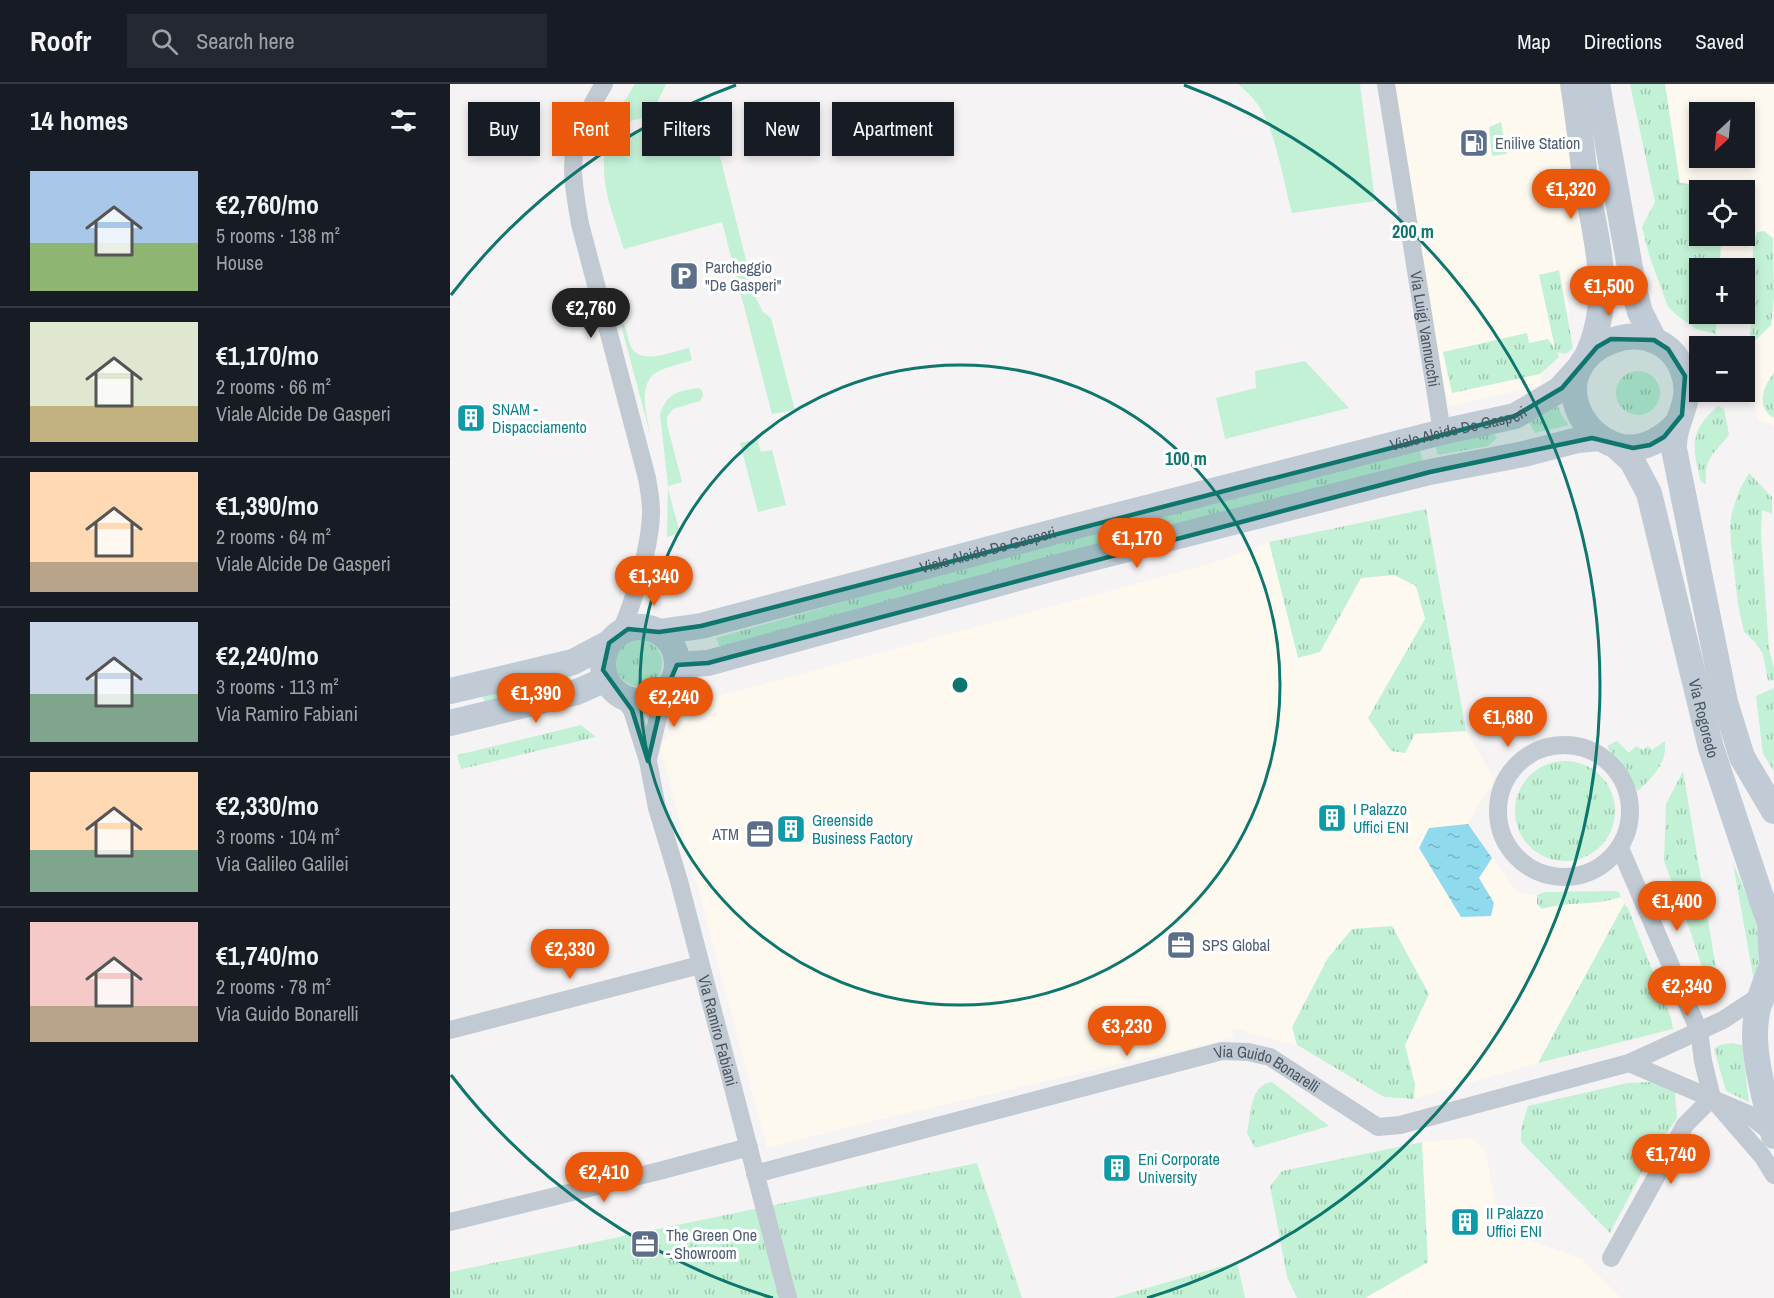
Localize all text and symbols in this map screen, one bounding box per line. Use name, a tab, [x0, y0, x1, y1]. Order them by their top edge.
search box	[127, 14, 547, 68]
text: Roofr	[30, 22, 91, 60]
icon: search	[148, 25, 181, 58]
text: Search here	[196, 26, 295, 56]
text: Map	[1517, 27, 1551, 56]
text: Directions	[1584, 27, 1662, 56]
text: Saved	[1695, 27, 1744, 56]
chip: Buy	[468, 102, 540, 156]
chip: Rent	[552, 102, 630, 156]
chip: Filters	[642, 102, 732, 156]
chip: New	[744, 102, 820, 156]
chip: Apartment	[832, 102, 954, 156]
north arrow	[1689, 102, 1755, 168]
map controls	[1689, 102, 1755, 402]
text: 14 homes	[30, 103, 128, 138]
icon: filters	[387, 104, 420, 137]
fuel station icon: Enilive Station	[1458, 127, 1490, 159]
place label: Enilive Station	[1495, 132, 1580, 154]
pin: €1,320	[1522, 169, 1620, 220]
text: €1,320	[1546, 175, 1596, 202]
button: locate	[1689, 180, 1755, 246]
text: €2,760/mo	[216, 187, 319, 222]
icon: home	[78, 195, 150, 267]
text: 200 m	[1392, 219, 1434, 244]
text: 5 rooms · 138 m²	[216, 222, 340, 249]
text: House	[216, 249, 263, 276]
place label: Parcheggio "De Gasperi"	[705, 256, 782, 296]
button: +	[1689, 258, 1755, 324]
parking icon: Parcheggio "De Gasperi"	[668, 260, 700, 292]
pin: €1,500	[1560, 266, 1658, 317]
street label: Via Luigi Vannucchi	[1405, 269, 1446, 388]
text: €1,500	[1584, 272, 1634, 299]
pin: €2,760	[542, 288, 640, 339]
text: €2,760	[566, 294, 616, 321]
button: −	[1689, 336, 1755, 402]
text: €1,170/mo	[216, 338, 319, 373]
icon: home	[78, 346, 150, 418]
text: 2 rooms · 66 m²	[216, 373, 331, 400]
place label: SNAM - Dispacciamento	[492, 398, 587, 438]
text: Viale Alcide De Gasperi	[216, 400, 391, 427]
street label: Viale Alcide De Gasperi	[1388, 401, 1531, 456]
building icon: SNAM - Dispacciamento	[455, 402, 487, 434]
text: 100 m	[1165, 446, 1207, 471]
text: €1,390/mo	[216, 488, 319, 523]
icon: home	[78, 496, 150, 568]
pin: €1,170	[1088, 518, 1186, 569]
street label: Viale Alcide De Gasperi	[917, 521, 1058, 578]
text: 2 rooms · 64 m²	[216, 523, 331, 550]
text: €1,170	[1112, 524, 1162, 551]
text: Viale Alcide De Gasperi	[216, 550, 391, 577]
pin: €1,340	[605, 556, 703, 607]
text: €1,340	[629, 562, 679, 589]
text: €2,240/mo	[216, 638, 319, 673]
icon: home	[78, 646, 150, 718]
text: 3 rooms · 113 m²	[216, 673, 339, 700]
pin: €1,390	[487, 673, 585, 724]
centre of rings	[950, 675, 970, 695]
street label: Via Rogoredo	[1684, 676, 1725, 761]
pin: €2,240	[625, 677, 723, 728]
text: €1,390	[511, 679, 561, 706]
text: €2,240	[649, 683, 699, 710]
pin: €1,680	[1459, 697, 1557, 748]
text: Via Ramiro Fabiani	[216, 700, 358, 727]
text: €1,680	[1483, 703, 1533, 730]
text: €2,330/mo	[216, 788, 319, 823]
icon: home	[78, 796, 150, 868]
place label: I Palazzo Uffici ENI	[1353, 798, 1409, 838]
building icon: I Palazzo Uffici ENI	[1316, 802, 1348, 834]
place label: Greenside Business Factory	[812, 809, 913, 849]
building icon: Greenside Business Factory	[775, 813, 807, 845]
office icon: ATM	[744, 818, 776, 850]
text: 3 rooms · 104 m²	[216, 823, 340, 850]
place label: ATM	[711, 823, 739, 845]
text: Via Galileo Galilei	[216, 850, 349, 877]
pin: €1,400	[1628, 881, 1726, 932]
text: €1,400	[1652, 887, 1702, 914]
pin: €2,330	[521, 929, 619, 980]
office icon: SPS Global	[1165, 929, 1197, 961]
place label: SPS Global	[1202, 934, 1270, 956]
text: €2,330	[545, 935, 595, 962]
text: €1,740/mo	[216, 938, 319, 973]
icon: home	[78, 946, 150, 1018]
pin: €2,340	[1638, 966, 1736, 1017]
text: €2,340	[1662, 972, 1712, 999]
text: 2 rooms · 78 m²	[216, 973, 331, 1000]
street label: Via Ramiro Fabiani	[693, 973, 743, 1088]
text: Via Guido Bonarelli	[216, 1000, 359, 1027]
pin: €3,230	[1078, 1006, 1176, 1057]
text: €3,230	[1102, 1012, 1152, 1039]
street label: Via Guido Bonarelli	[1211, 1040, 1324, 1098]
pin: €1,740	[1622, 1134, 1720, 1185]
text: €1,740	[1646, 1140, 1696, 1167]
place label: Eni Corporate University	[1138, 1148, 1220, 1188]
pin: €2,410	[555, 1152, 653, 1203]
building icon: Eni Corporate University	[1101, 1152, 1133, 1184]
text: €2,410	[579, 1158, 629, 1185]
place label: II Palazzo Uffici ENI	[1486, 1202, 1544, 1242]
building icon: II Palazzo Uffici ENI	[1449, 1206, 1481, 1238]
place label: The Green One - Showroom	[666, 1224, 757, 1264]
office icon: The Green One - Showroom	[629, 1228, 661, 1260]

